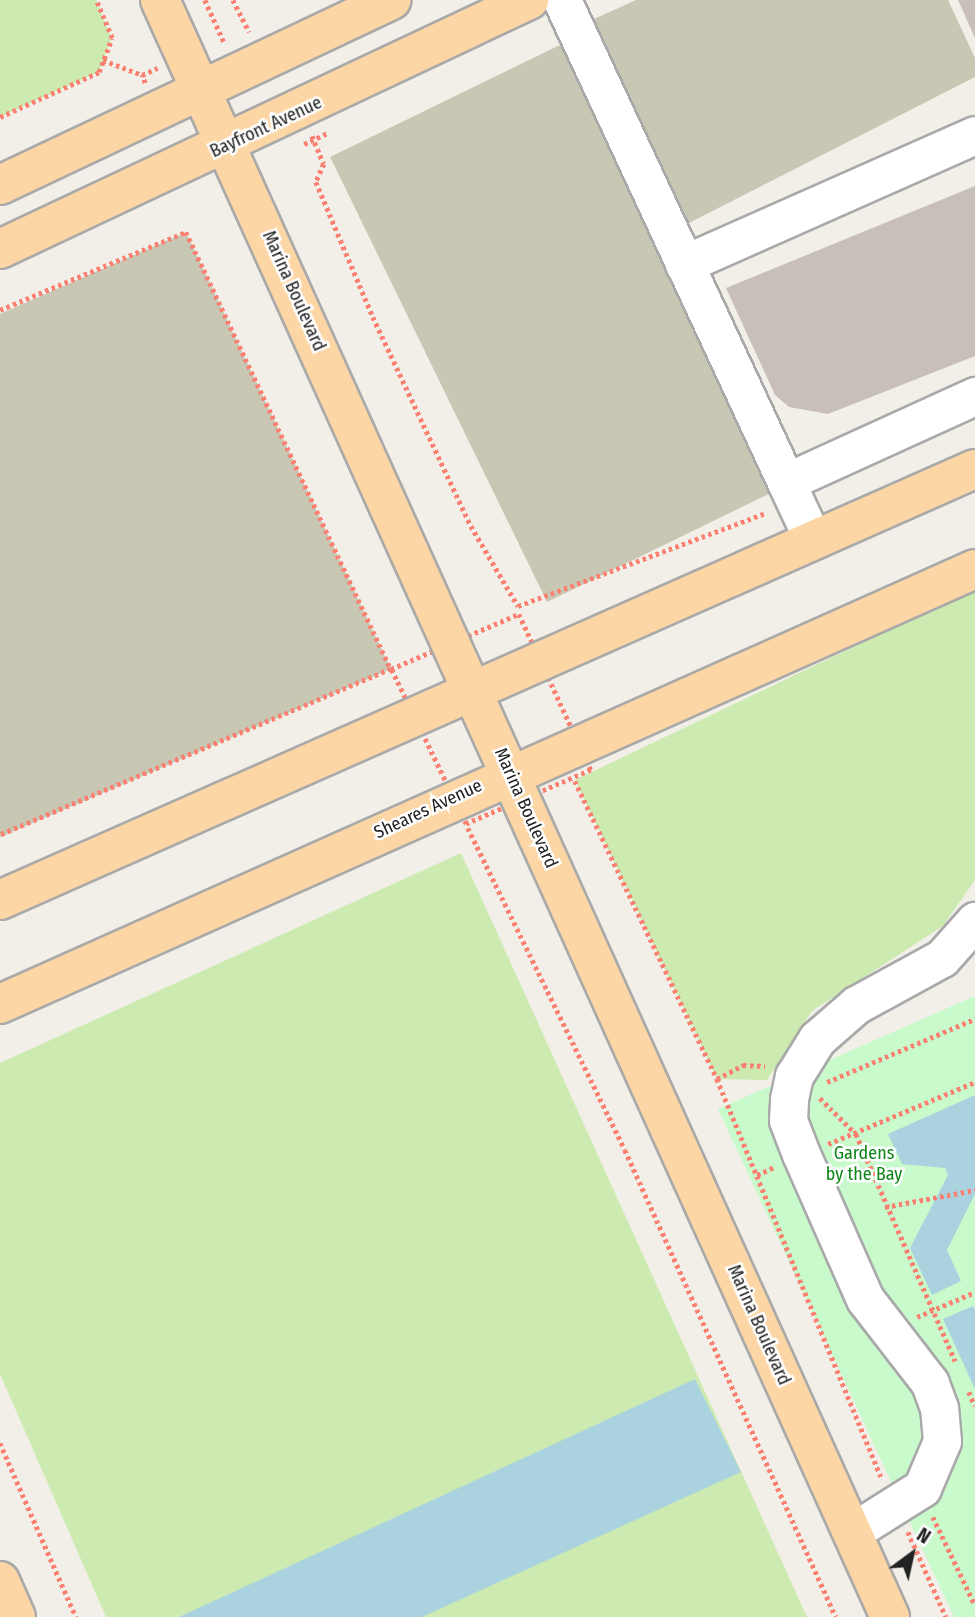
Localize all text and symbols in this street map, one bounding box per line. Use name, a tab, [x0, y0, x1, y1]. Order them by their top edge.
street label: Bayfront Avenue	[207, 92, 325, 162]
street label: Marina Boulevard	[258, 228, 330, 354]
street label: Marina Boulevard	[490, 745, 562, 871]
street label: Sheares Avenue	[371, 775, 485, 843]
park label: Gardens by the Bay	[826, 1143, 902, 1186]
street label: Marina Boulevard	[723, 1262, 795, 1388]
north arrow	[877, 1519, 947, 1589]
text: N	[913, 1523, 935, 1549]

